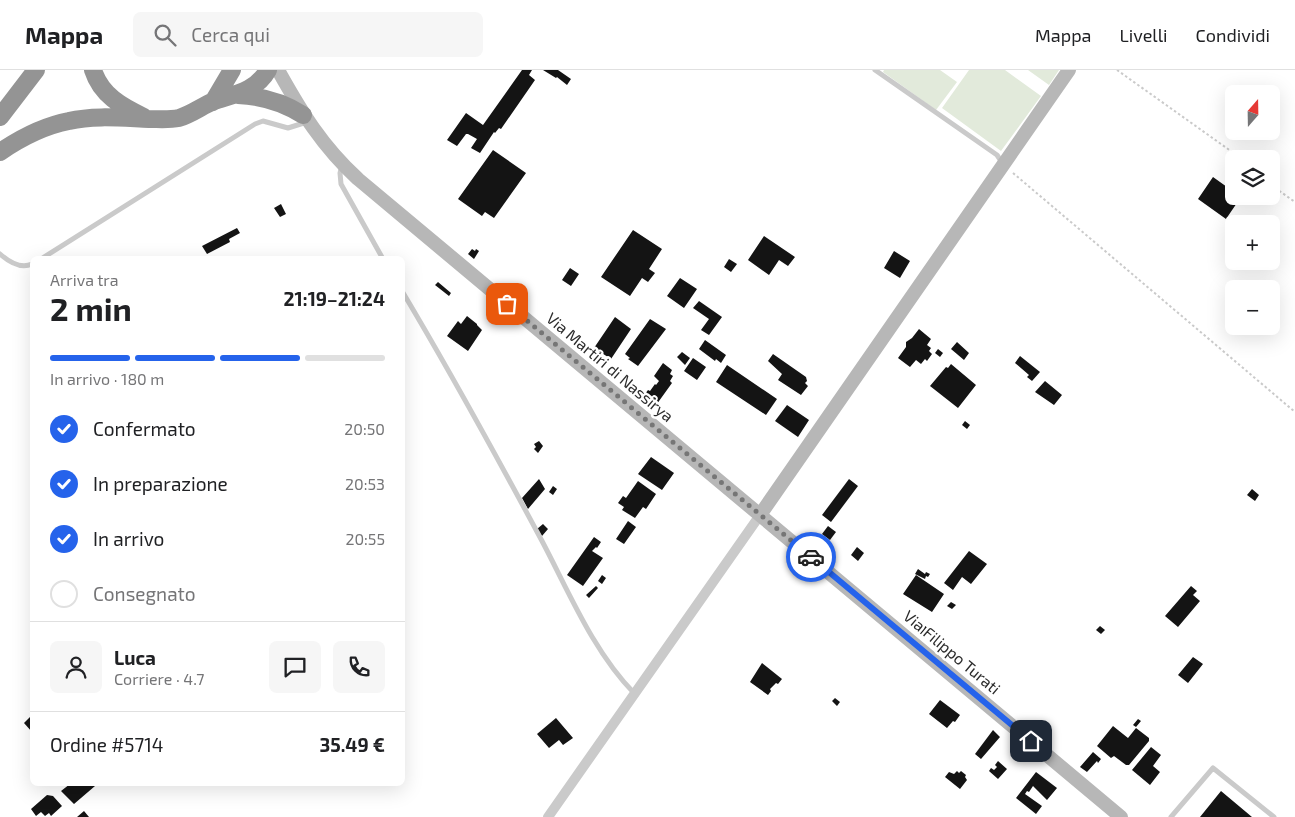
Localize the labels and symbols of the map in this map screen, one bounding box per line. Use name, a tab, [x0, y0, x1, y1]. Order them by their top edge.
north arrow	[1225, 85, 1280, 140]
pin	[486, 283, 528, 325]
street label: Via Martiri di Nassirya	[543, 308, 678, 425]
courier	[786, 532, 836, 582]
street label: Via Filippo Turati	[900, 606, 1005, 698]
pin	[1010, 720, 1052, 762]

